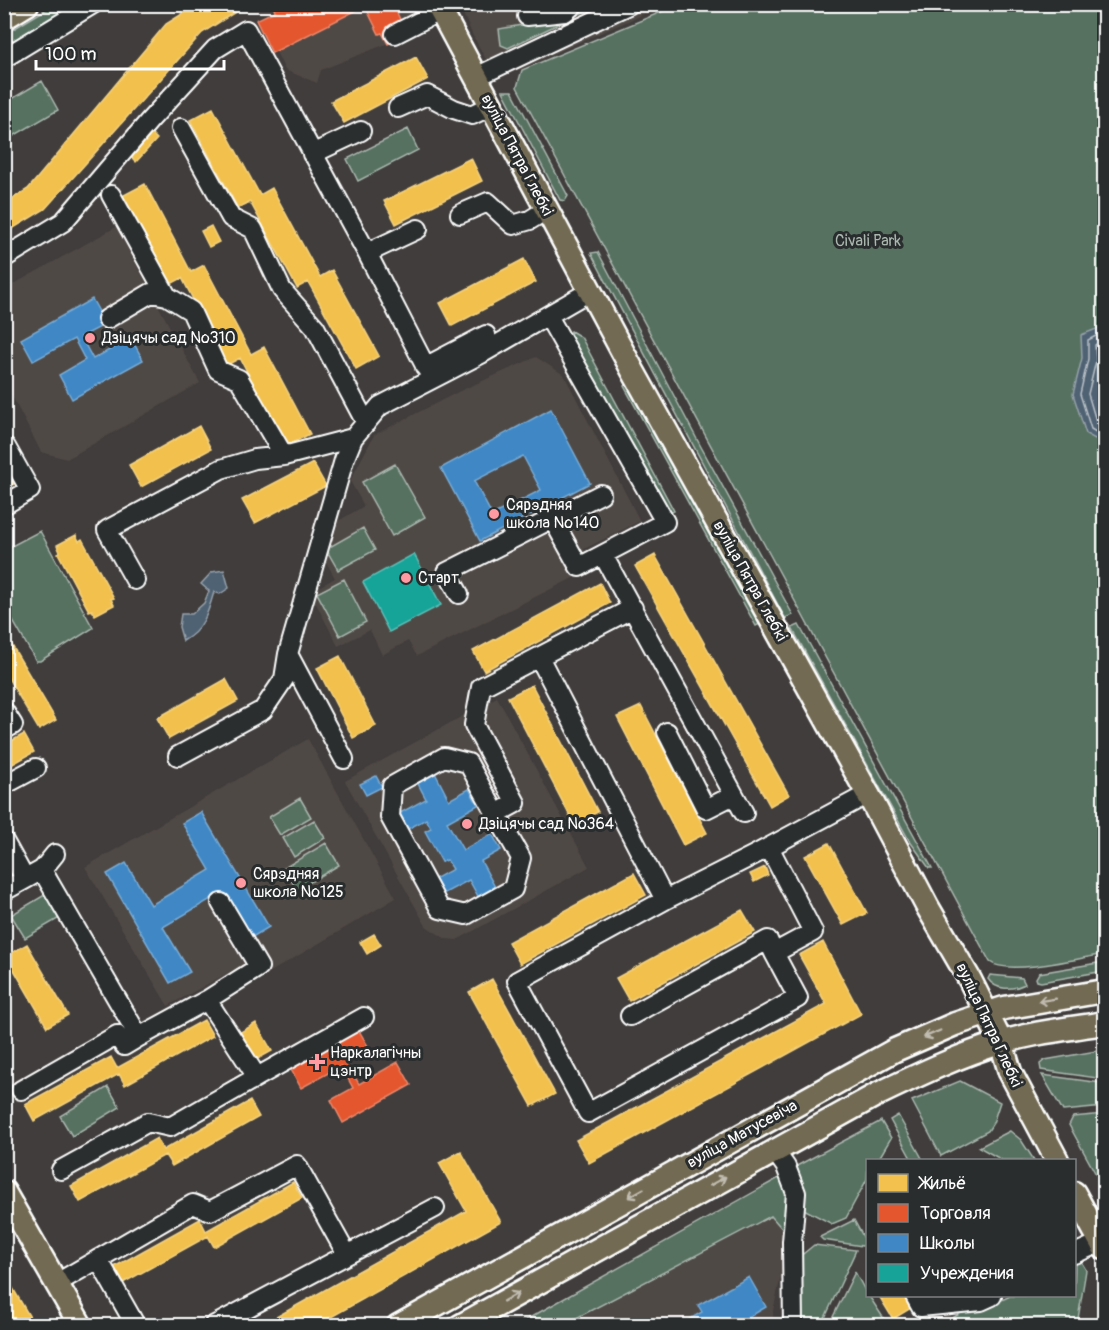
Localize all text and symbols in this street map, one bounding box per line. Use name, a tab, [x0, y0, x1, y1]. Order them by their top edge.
scale bar	[36, 33, 224, 71]
text: 100 m	[45, 43, 97, 66]
street label: вуліца Пятра Глебкі	[477, 91, 558, 219]
park label: Civali Park	[835, 231, 901, 251]
place label: Дзіцячы сад №310	[101, 328, 236, 348]
marker: Дзіцячы сад №310	[83, 331, 97, 345]
place label: Сярэдняя школа №140	[506, 495, 599, 533]
marker: Сярэдняя школа №140	[487, 507, 501, 521]
street label: вуліца Пятра Глебкі	[709, 517, 791, 645]
place label: Старт	[418, 568, 459, 588]
marker: Старт	[399, 571, 413, 585]
place label: Дзіцячы сад №364	[478, 814, 614, 834]
marker: Дзіцячы сад №364	[460, 817, 474, 831]
place label: Сярэдняя школа №125	[253, 864, 344, 902]
marker: Сярэдняя школа №125	[234, 876, 248, 890]
street label: вуліца Пятра Глебкі	[951, 960, 1027, 1090]
one-way arrow	[1037, 994, 1057, 1005]
one-way arrow	[923, 1029, 942, 1040]
place label: Наркалагічны цэнтр	[330, 1043, 421, 1081]
marker: Наркалагічны цэнтр	[308, 1053, 326, 1071]
street label: вуліца Матусевіча	[683, 1095, 801, 1173]
legend	[866, 1159, 1076, 1297]
text: Жильё	[917, 1172, 966, 1195]
one-way arrow	[709, 1175, 726, 1187]
one-way arrow	[628, 1188, 646, 1199]
text: Торговля	[920, 1202, 991, 1225]
text: Школы	[920, 1232, 975, 1255]
text: Учреждения	[920, 1262, 1014, 1285]
one-way arrow	[501, 1291, 519, 1302]

